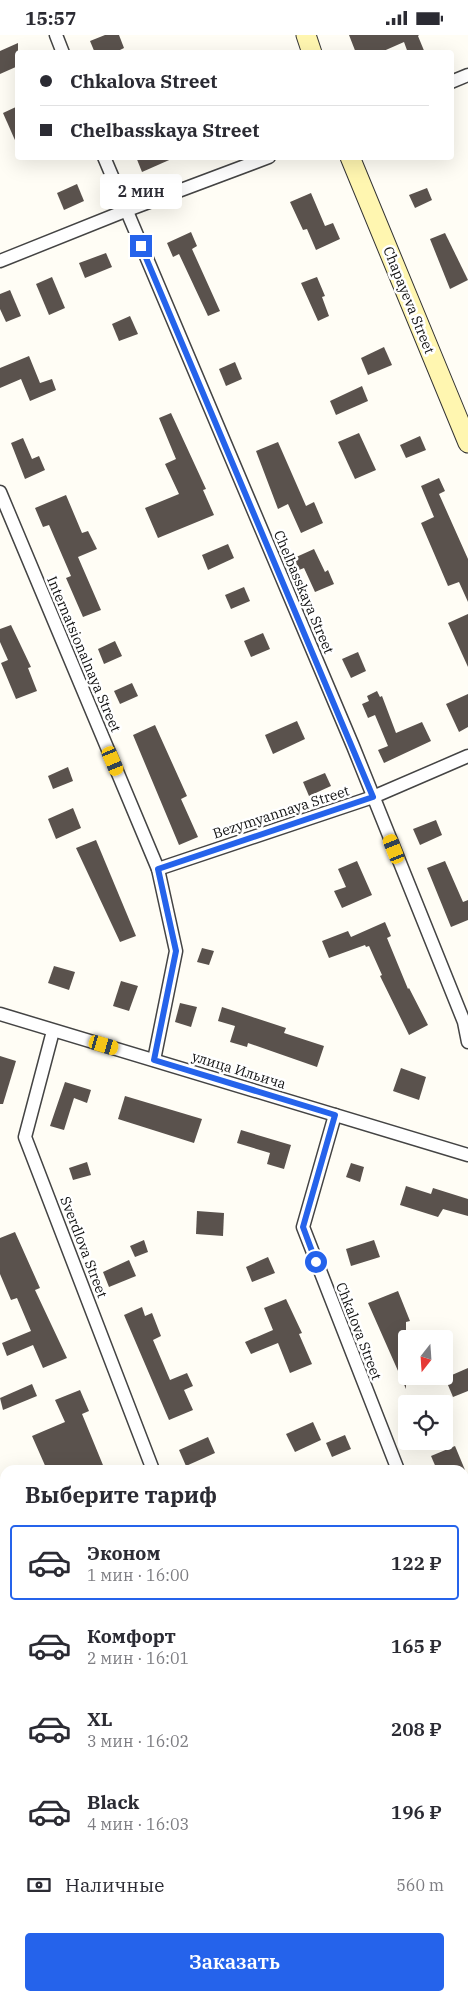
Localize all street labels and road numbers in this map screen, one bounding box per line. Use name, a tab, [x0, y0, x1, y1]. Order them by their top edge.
street label: Chapayeva Street	[379, 244, 439, 356]
street label: Chelbasskaya Street	[270, 528, 338, 657]
street label: Internatsionalnaya Street	[43, 573, 125, 735]
street label: Bezymyannaya Street	[210, 781, 352, 843]
street label: улица Ильича	[190, 1047, 289, 1093]
street label: Sverdlova Street	[56, 1194, 112, 1300]
street label: Chkalova Street	[332, 1280, 386, 1382]

